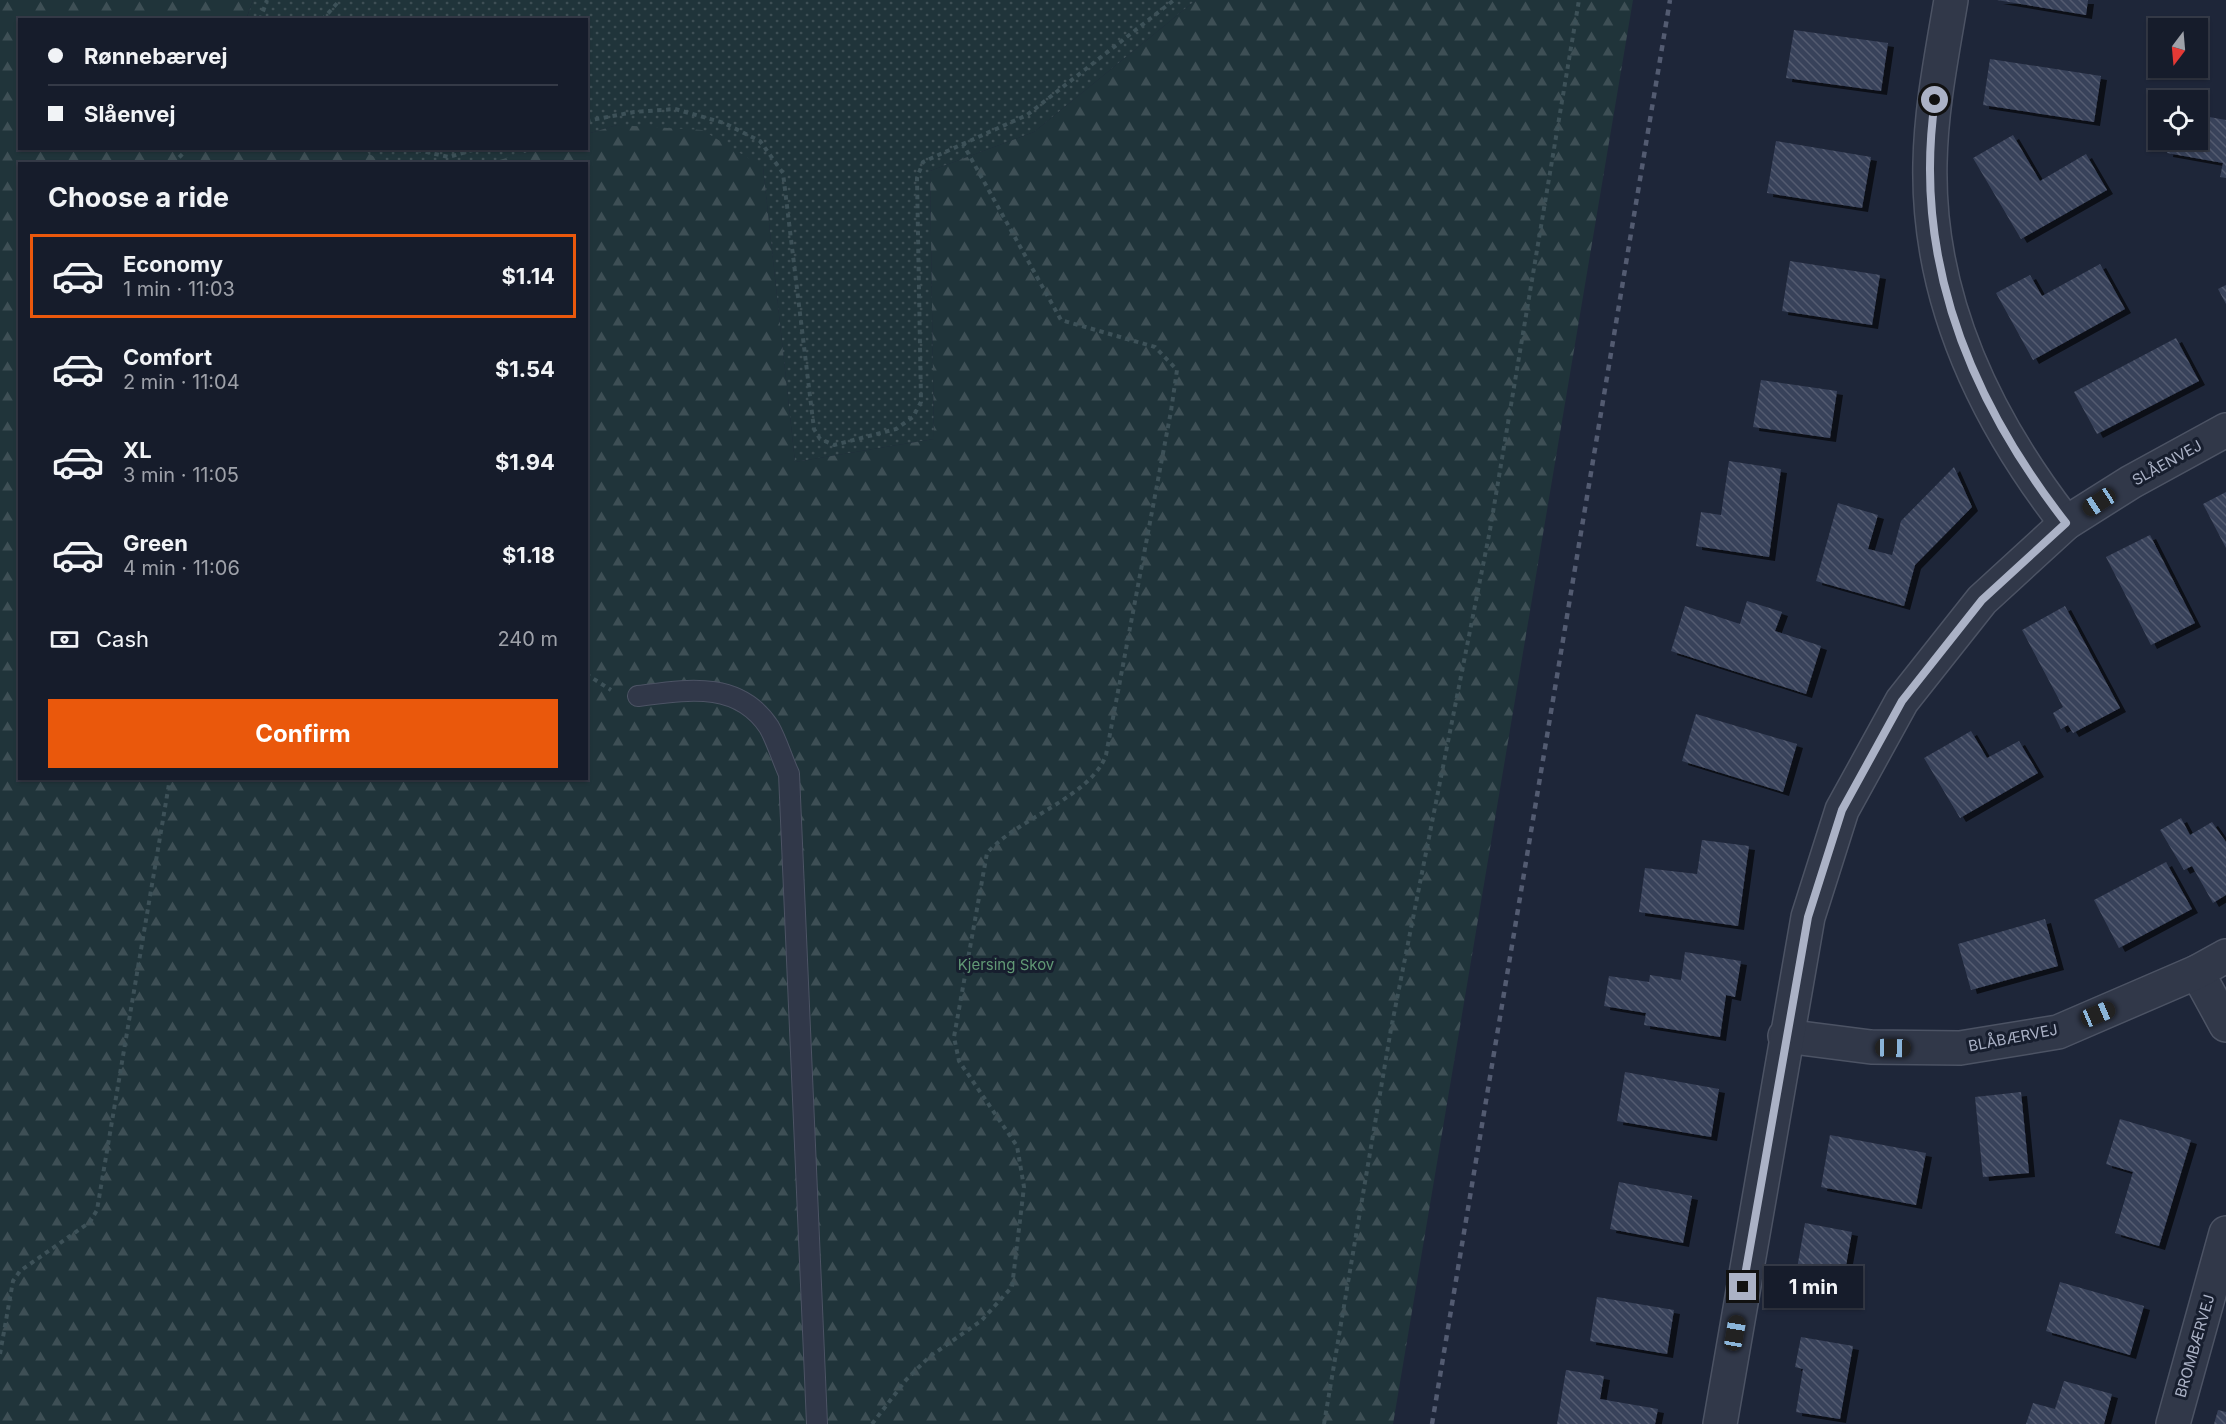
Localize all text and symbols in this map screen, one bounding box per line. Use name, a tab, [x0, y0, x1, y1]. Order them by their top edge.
north arrow	[2148, 18, 2208, 78]
map controls	[2148, 18, 2208, 150]
text: Rønnebærvej	[84, 43, 227, 69]
route start	[1921, 86, 1948, 113]
button: locate	[2148, 90, 2208, 150]
text: Slåenvej	[84, 101, 175, 127]
text: Choose a ride	[48, 181, 229, 214]
icon: car	[51, 249, 105, 303]
text: Economy	[123, 251, 223, 277]
text: $1.14	[501, 263, 555, 289]
text: 1 min · 11:03	[123, 277, 235, 301]
icon: car	[51, 342, 105, 396]
text: Comfort	[123, 344, 212, 370]
text: $1.54	[495, 356, 555, 382]
text: 2 min · 11:04	[123, 370, 240, 394]
icon: car	[51, 435, 105, 489]
street label: SLÅENVEJ	[2129, 436, 2205, 489]
text: XL	[123, 437, 152, 463]
text: $1.94	[495, 449, 555, 475]
text: 3 min · 11:05	[123, 463, 239, 487]
car	[2079, 485, 2119, 519]
icon: car	[51, 528, 105, 582]
text: Green	[123, 530, 188, 556]
text: $1.18	[502, 542, 555, 568]
text: 4 min · 11:06	[123, 556, 240, 580]
icon: cash	[48, 623, 81, 656]
text: Cash	[96, 626, 149, 652]
text: 240 m	[497, 627, 558, 651]
button: Confirm	[48, 699, 558, 768]
park label: Kjersing Skov	[958, 955, 1055, 974]
car	[2078, 999, 2118, 1029]
street label: BLÅBÆRVEJ	[1967, 1020, 2059, 1055]
car	[1875, 1039, 1911, 1057]
callout: 1 min	[1764, 1266, 1863, 1308]
route end	[1729, 1273, 1756, 1300]
text: 1 min	[1789, 1275, 1838, 1299]
street label: BROMBÆRVEJ	[2171, 1292, 2218, 1400]
car	[1723, 1314, 1747, 1352]

